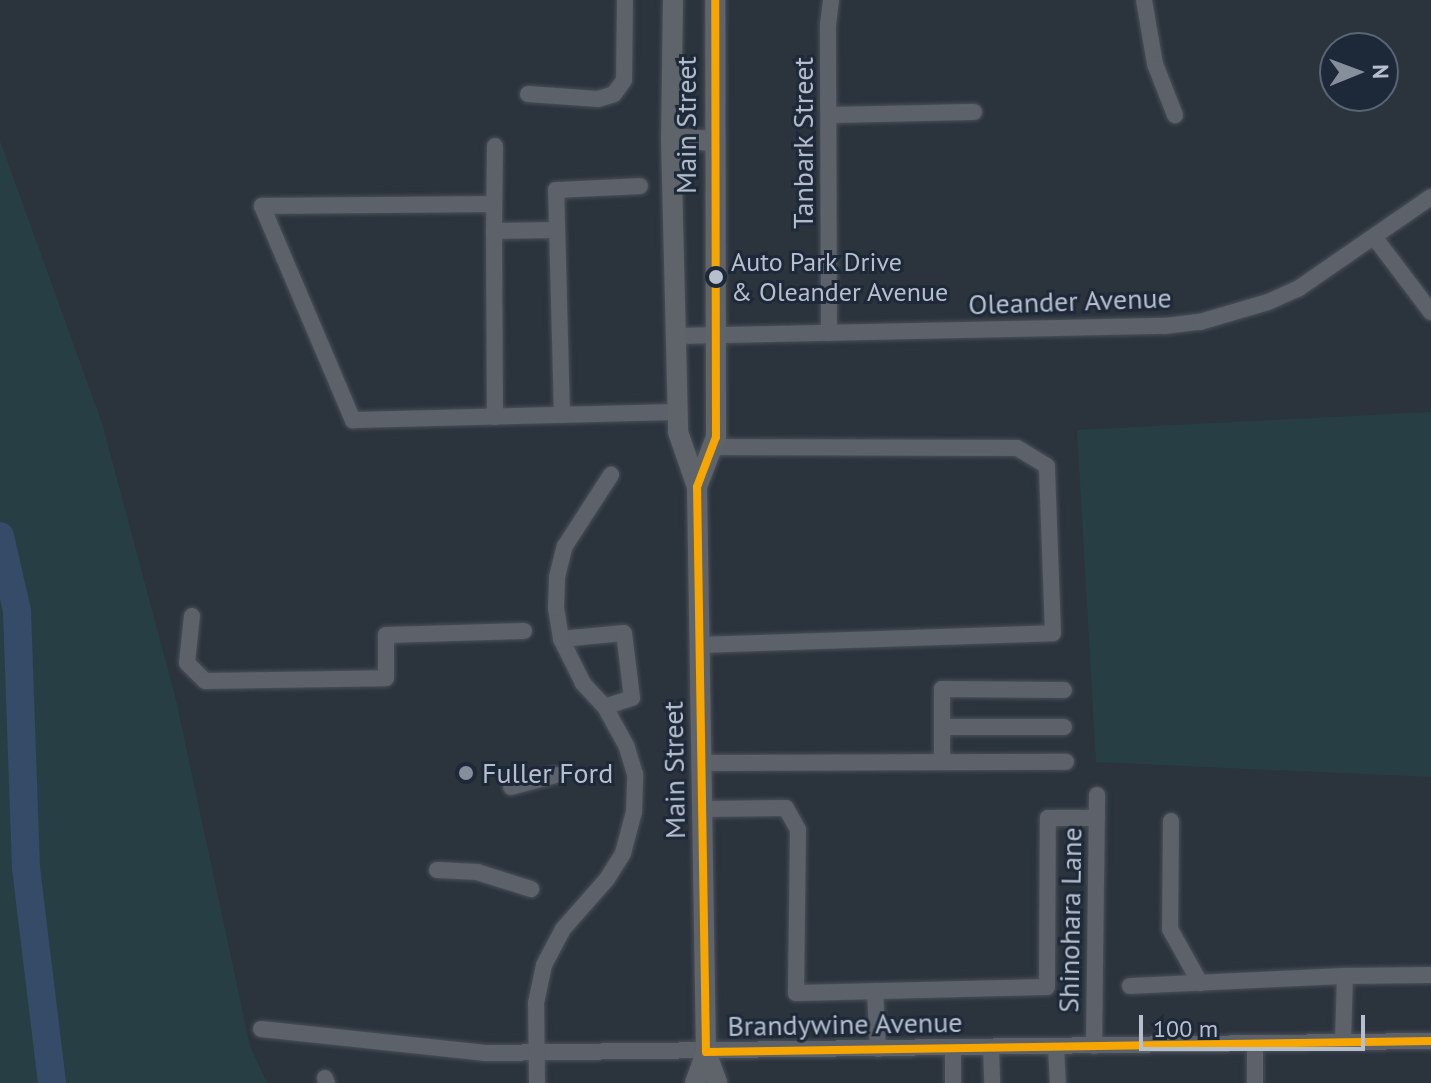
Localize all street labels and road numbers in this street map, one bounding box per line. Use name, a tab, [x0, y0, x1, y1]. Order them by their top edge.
street label: Main Street	[669, 56, 703, 194]
street label: Tanbark Street	[786, 57, 820, 229]
street label: Oleander Avenue	[967, 281, 1173, 321]
street label: Main Street	[656, 701, 692, 839]
street label: Shinohara Lane	[1052, 827, 1088, 1013]
street label: Brandywine Avenue	[727, 1005, 963, 1043]

